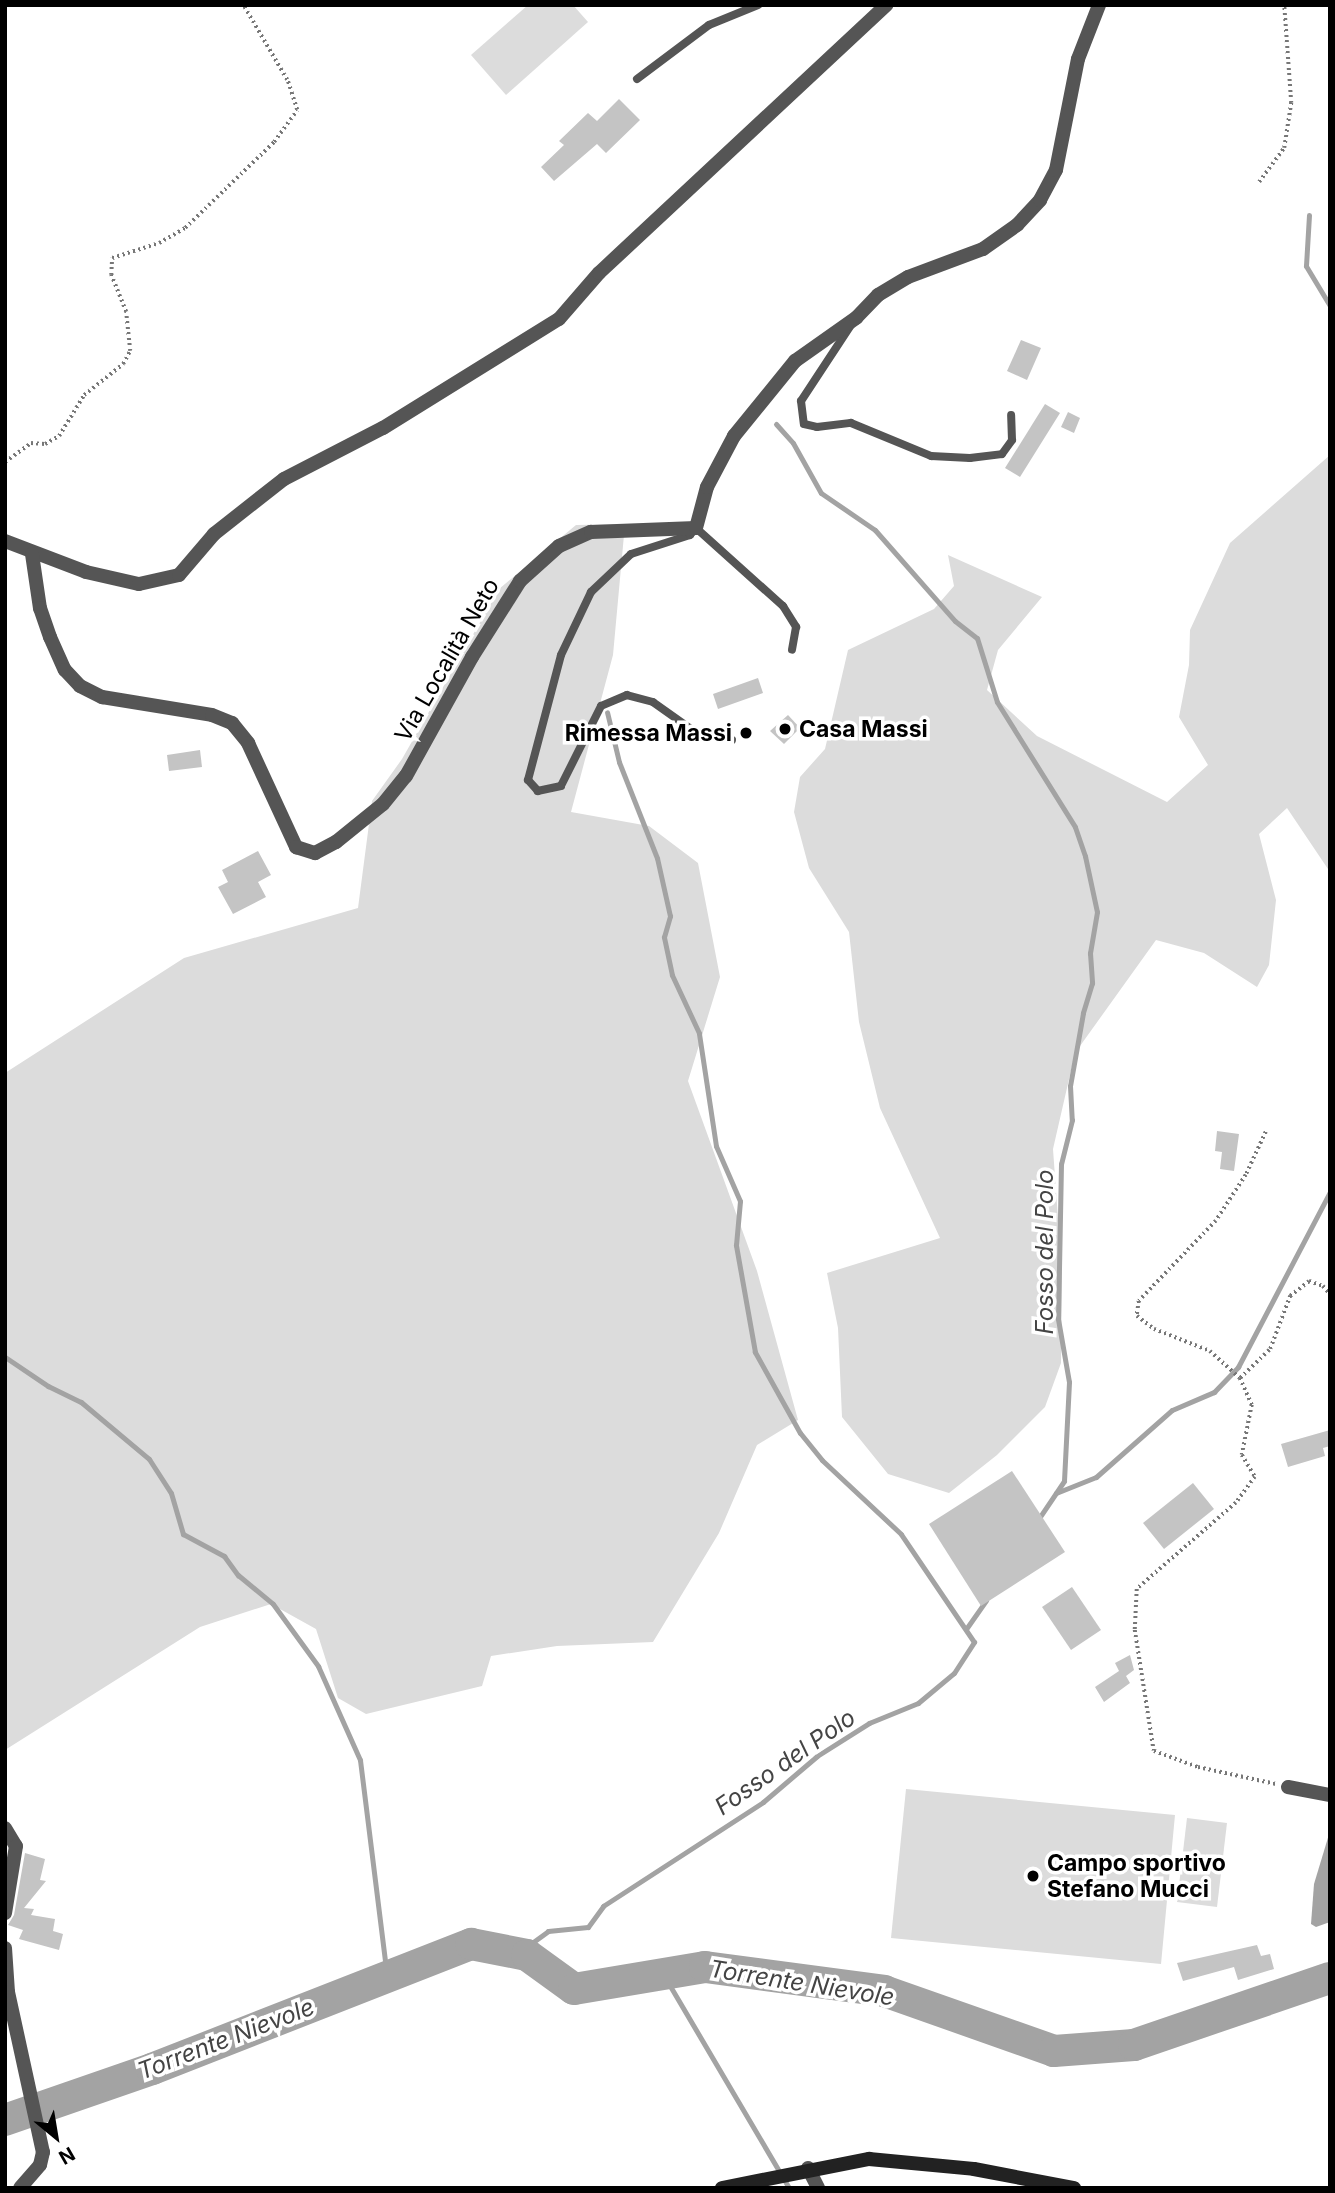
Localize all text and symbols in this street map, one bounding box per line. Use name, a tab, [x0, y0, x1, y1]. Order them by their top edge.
street label: Via Località Neto	[389, 573, 505, 747]
place label: Casa Massi	[799, 715, 928, 743]
place label: Rimessa Massi	[565, 719, 732, 747]
marker: Casa Massi	[777, 721, 793, 737]
marker: Rimessa Massi	[738, 725, 754, 741]
water label: Fosso del Polo	[1031, 1170, 1059, 1334]
water label: Fosso del Polo	[709, 1703, 861, 1821]
place label: Campo sportivo Stefano Mucci	[1047, 1849, 1226, 1903]
marker: Campo sportivo Stefano Mucci	[1025, 1868, 1041, 1884]
water label: Torrente Nievole	[708, 1954, 896, 2012]
water label: Torrente Nievole	[134, 1992, 318, 2086]
north arrow	[21, 2102, 91, 2172]
text: N	[55, 2142, 79, 2169]

